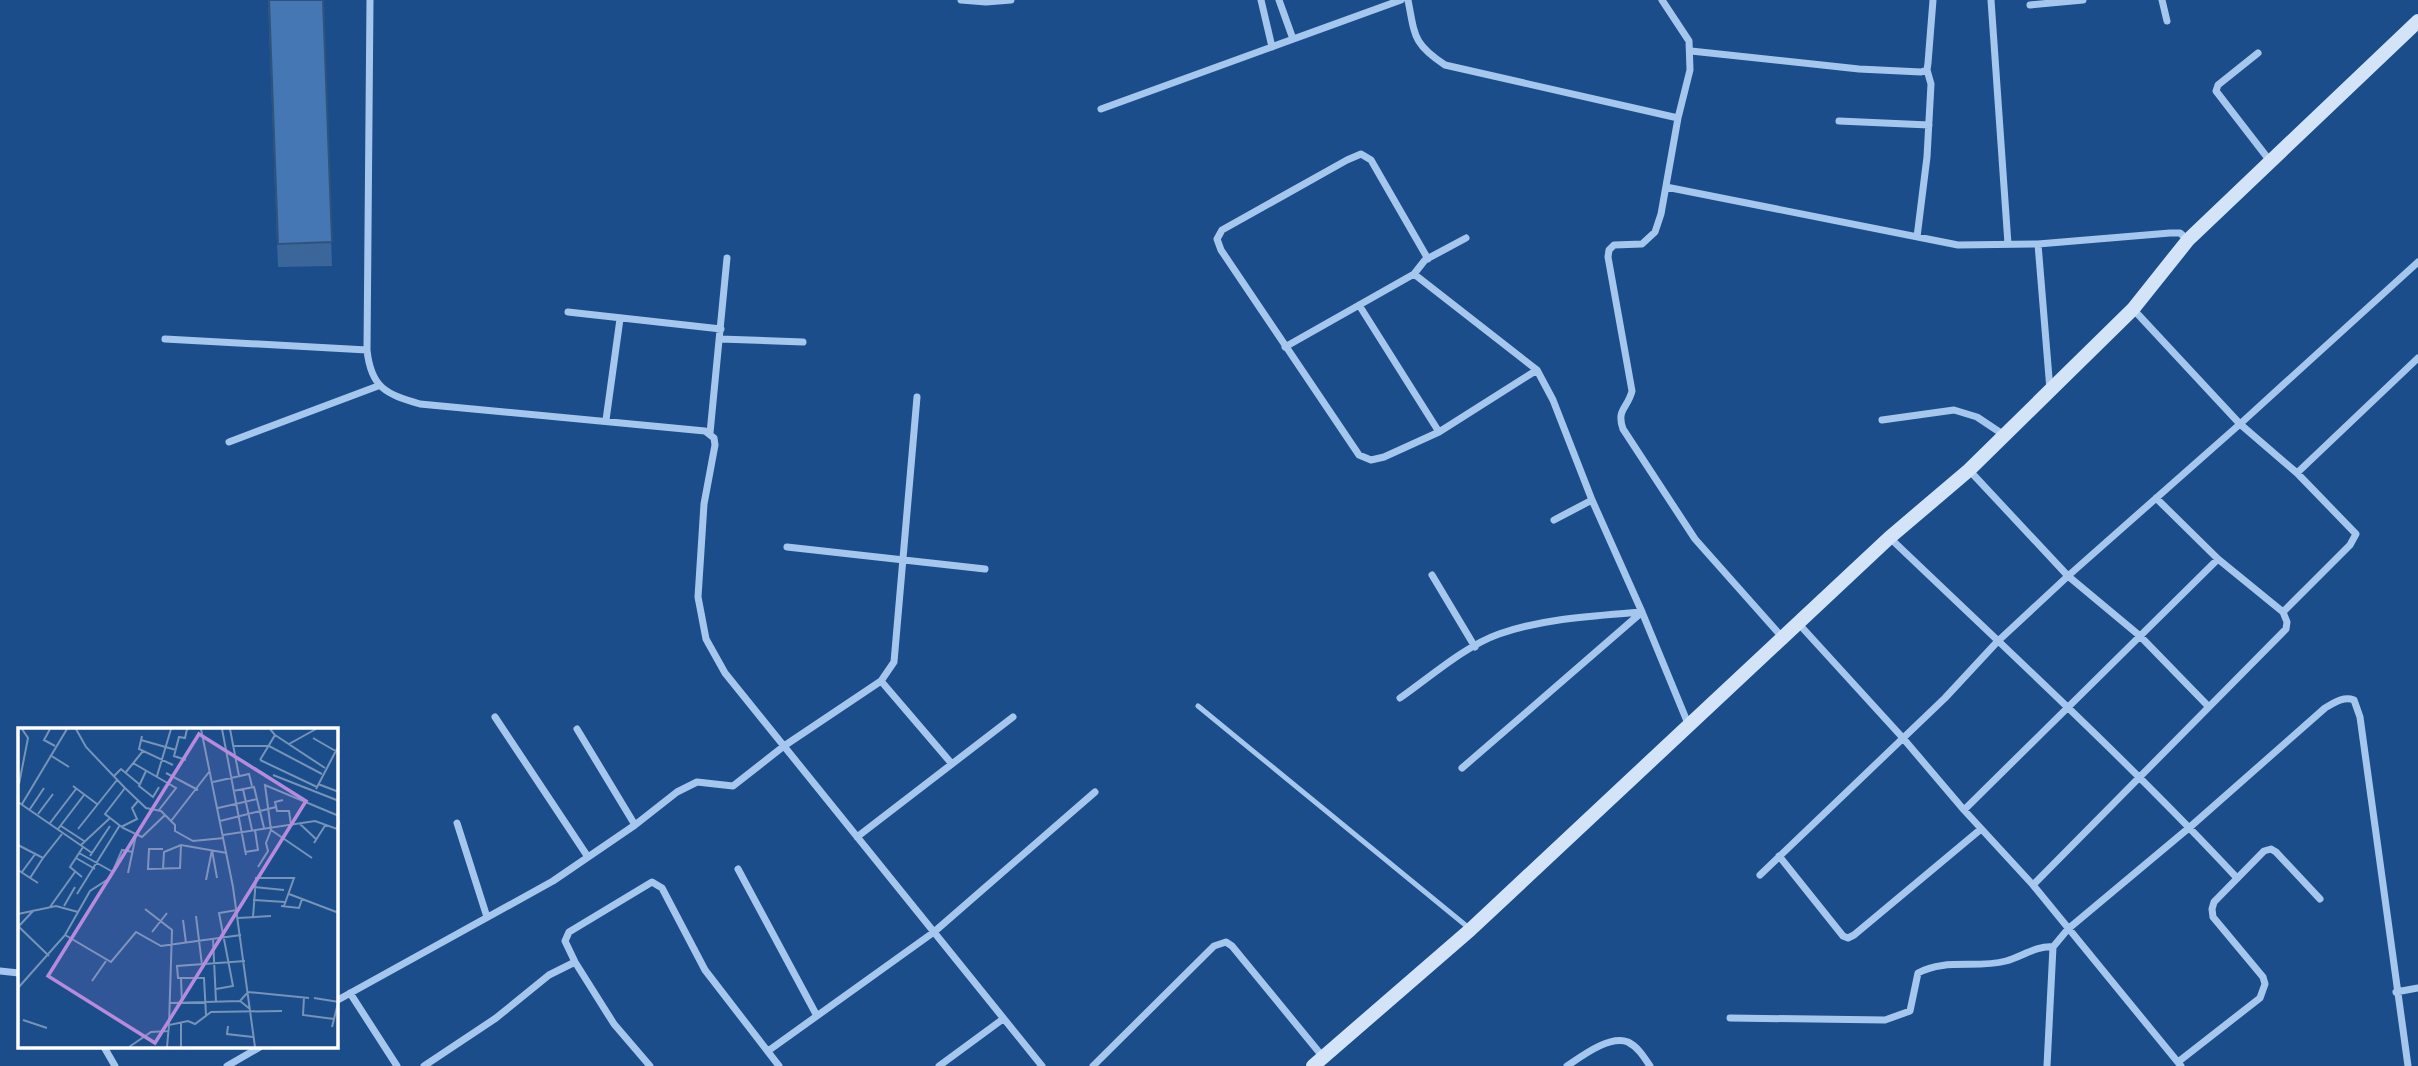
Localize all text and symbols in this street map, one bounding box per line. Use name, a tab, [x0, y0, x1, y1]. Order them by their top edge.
inset map	[18, 728, 338, 1048]

